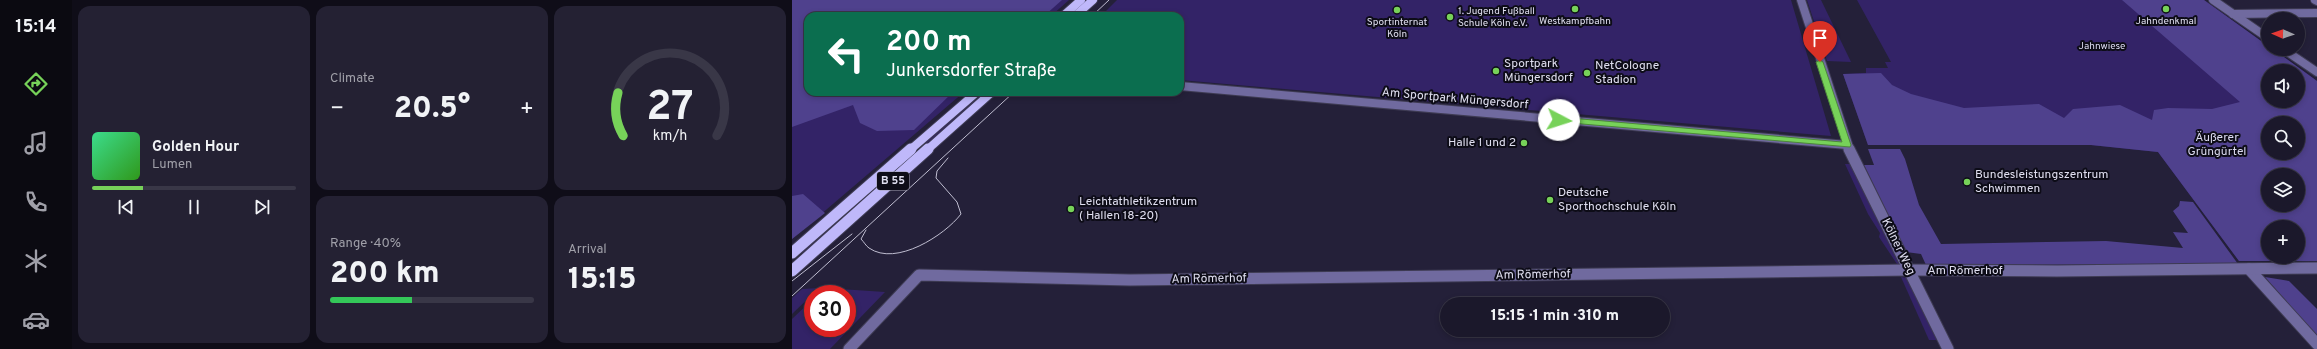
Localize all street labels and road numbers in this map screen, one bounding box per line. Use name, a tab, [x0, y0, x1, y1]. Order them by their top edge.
street label: Am Sportpark Müngersdorf	[1381, 85, 1529, 113]
road number: B 55	[877, 172, 909, 190]
street label: Kölner Weg	[1877, 216, 1919, 278]
street label: Am Römerhof	[1928, 263, 2002, 279]
street label: Am Römerhof	[1495, 266, 1571, 284]
street label: Am Römerhof	[1171, 270, 1247, 288]

